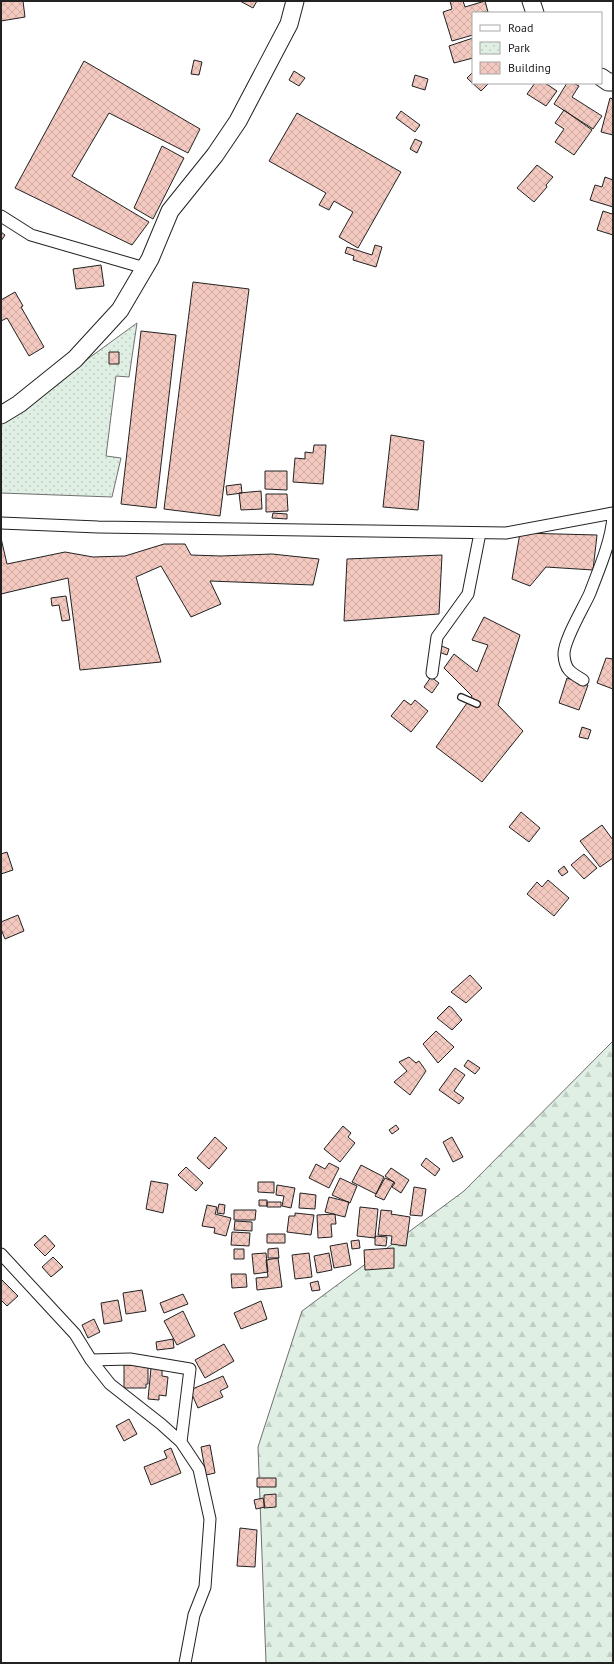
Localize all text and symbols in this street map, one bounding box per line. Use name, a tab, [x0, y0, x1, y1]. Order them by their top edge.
legend	[472, 12, 602, 84]
text: Road	[508, 20, 533, 35]
text: Park	[508, 40, 530, 55]
text: Building	[508, 60, 551, 75]

